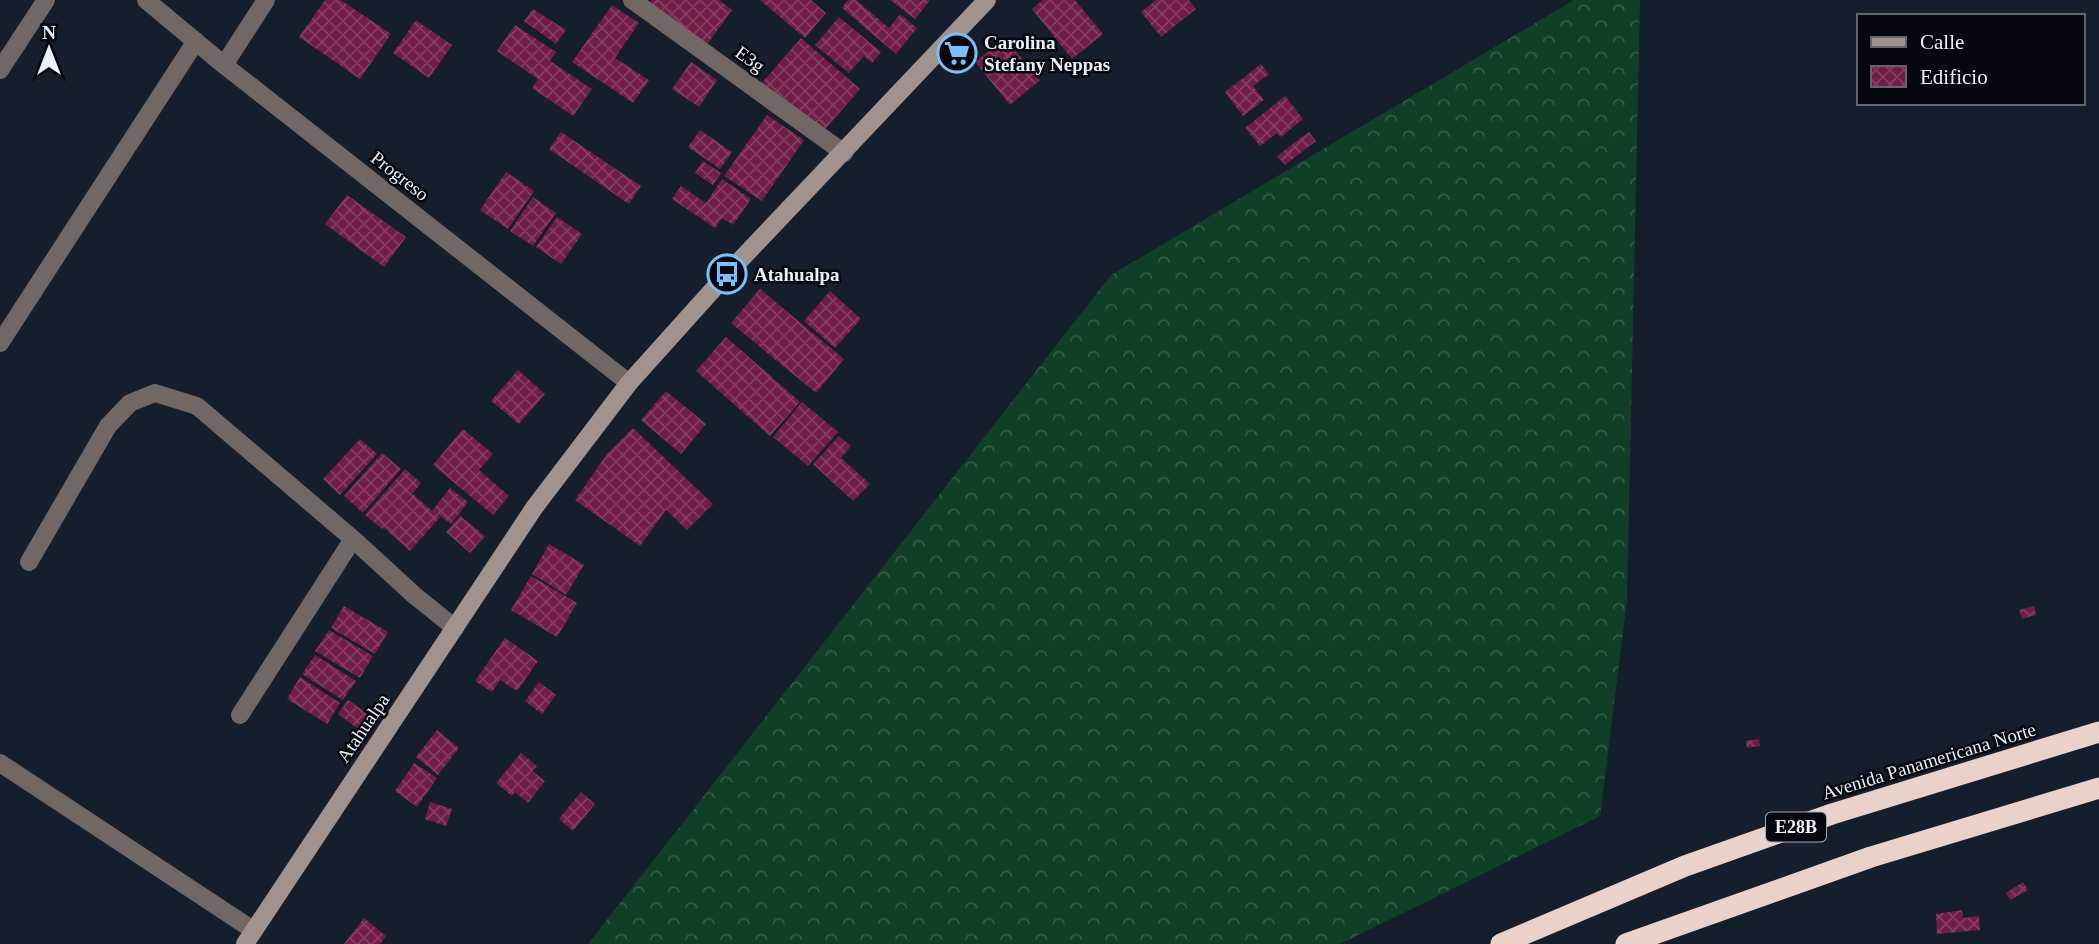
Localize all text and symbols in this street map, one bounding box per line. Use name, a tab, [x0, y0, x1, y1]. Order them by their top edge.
north arrow	[14, 14, 84, 84]
legend	[1857, 14, 2085, 105]
text: N	[42, 22, 56, 43]
text: Calle	[1920, 30, 1964, 54]
supermarket icon: Carolina Stefany Neppas	[936, 32, 978, 74]
place label: Carolina Stefany Neppas	[984, 32, 1110, 75]
street label: E3g	[731, 42, 769, 77]
text: Edificio	[1920, 65, 1988, 89]
street label: Progreso	[367, 147, 433, 205]
bus stop icon: Atahualpa	[706, 253, 748, 295]
place label: Atahualpa	[754, 264, 840, 285]
street label: Atahualpa	[332, 689, 394, 766]
street label: Avenida Panamericana Norte	[1820, 718, 2038, 804]
road number: E28B	[1766, 812, 1826, 842]

